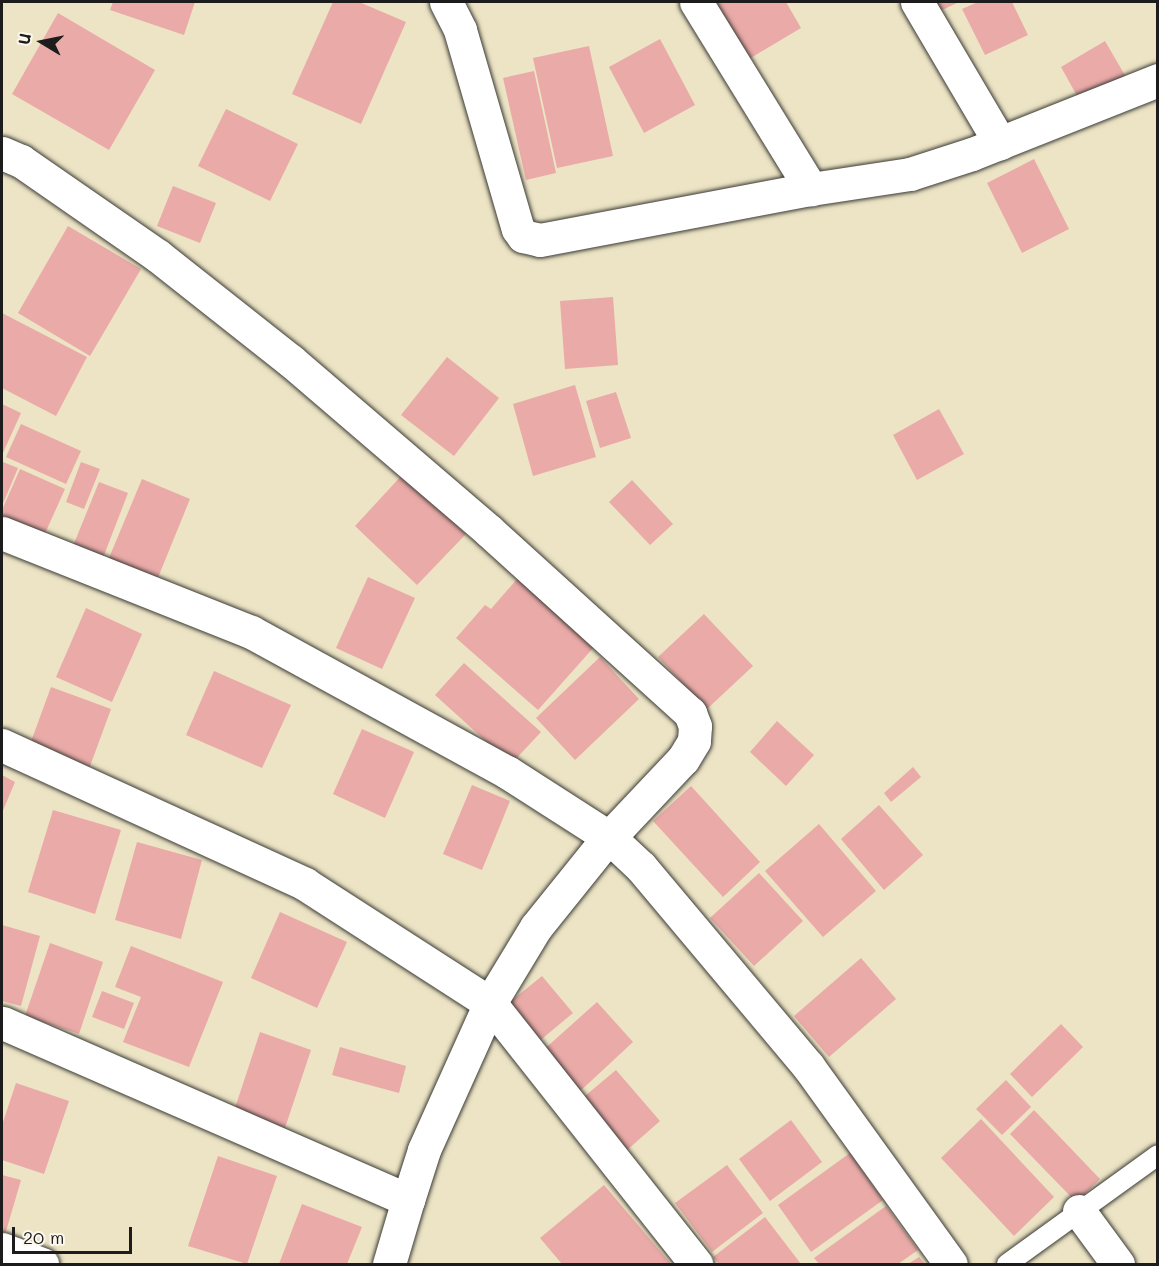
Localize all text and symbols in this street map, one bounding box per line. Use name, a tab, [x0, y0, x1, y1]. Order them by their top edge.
north arrow	[12, 12, 72, 72]
text: U	[12, 31, 35, 46]
scale bar	[15, 1215, 135, 1253]
text: 20 m	[23, 1225, 64, 1249]

